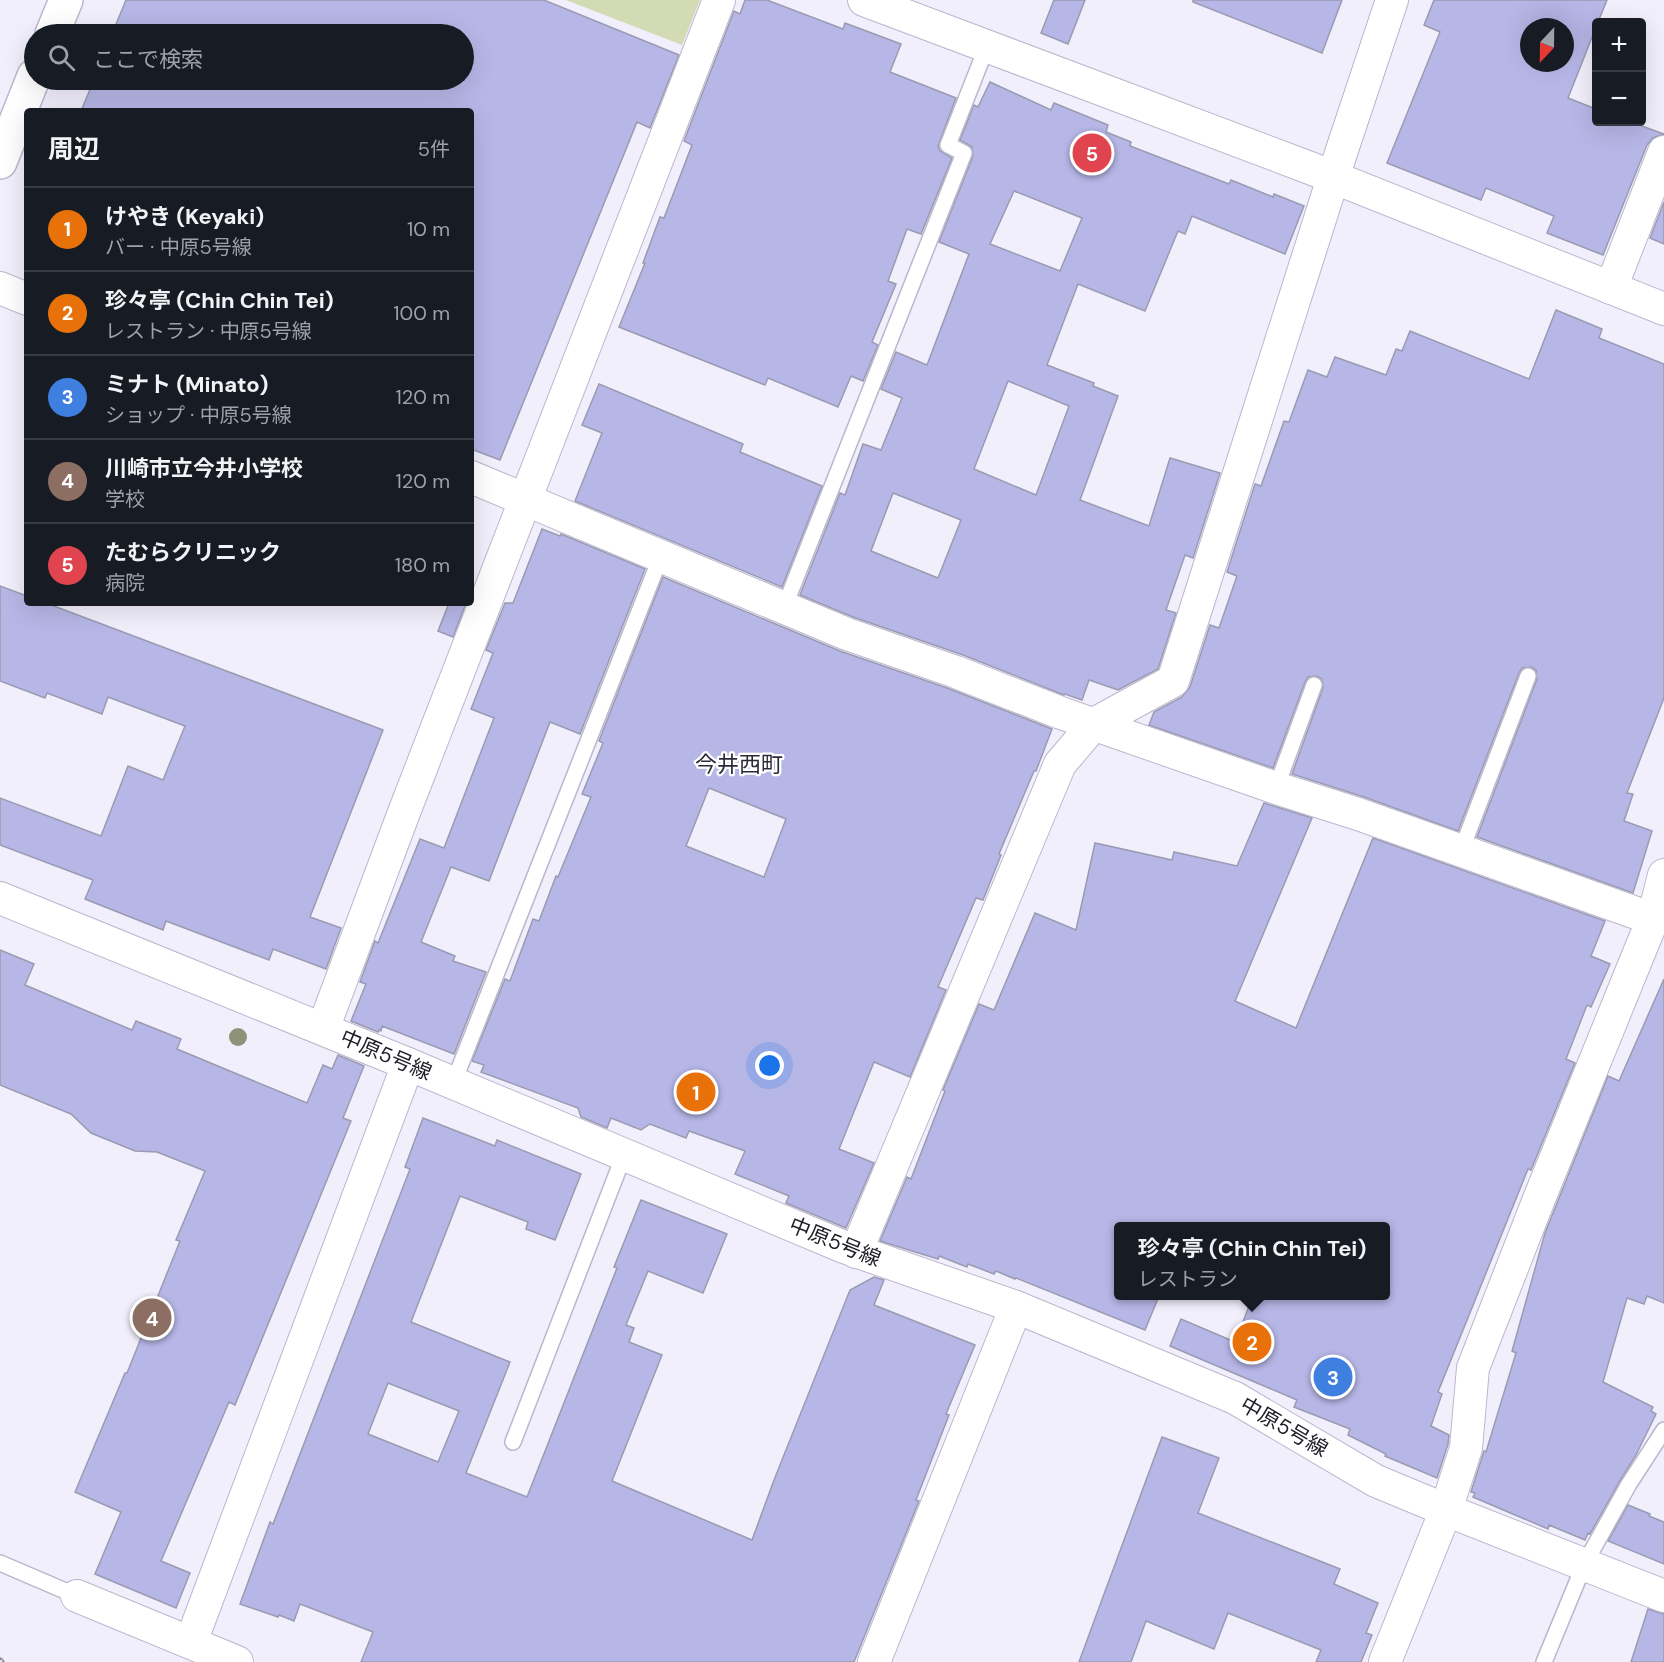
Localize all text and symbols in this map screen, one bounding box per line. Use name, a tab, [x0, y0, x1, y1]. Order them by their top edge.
north arrow	[1520, 18, 1574, 72]
map controls	[1592, 18, 1646, 126]
button: +	[1592, 18, 1646, 72]
search box	[24, 24, 474, 90]
icon: search	[45, 41, 78, 74]
text: ここで検索	[93, 45, 203, 74]
button: −	[1592, 72, 1646, 126]
pin: 5	[1072, 130, 1112, 176]
text: 周辺	[48, 132, 100, 166]
text: 5件	[418, 136, 450, 162]
text: けやき (Keyaki)	[105, 202, 264, 231]
text: 1	[64, 216, 71, 242]
text: 10 m	[407, 216, 450, 242]
text: バー · 中原5号線	[105, 234, 252, 260]
text: 珍々亭 (Chin Chin Tei)	[105, 286, 334, 315]
text: 2	[62, 300, 73, 326]
text: 100 m	[393, 300, 450, 326]
text: レストラン · 中原5号線	[105, 318, 312, 344]
text: ミナト (Minato)	[105, 370, 269, 399]
text: 3	[61, 384, 74, 410]
text: 120 m	[396, 384, 450, 410]
text: ショップ · 中原5号線	[105, 402, 292, 428]
text: 川崎市立今井小学校	[105, 454, 303, 483]
text: 4	[61, 468, 74, 494]
text: 120 m	[396, 468, 450, 494]
text: 学校	[105, 486, 145, 512]
text: たむらクリニック	[105, 538, 281, 567]
text: 5	[61, 552, 74, 578]
text: 180 m	[395, 552, 450, 578]
text: 病院	[105, 570, 145, 596]
district label: 今井西町	[695, 750, 783, 779]
street label: 中原5号線	[336, 1023, 436, 1087]
your location	[755, 1051, 784, 1080]
pin: 1	[676, 1070, 716, 1114]
street label: 中原5号線	[785, 1211, 885, 1273]
popup	[1114, 1222, 1390, 1300]
text: 珍々亭 (Chin Chin Tei)	[1138, 1234, 1366, 1263]
text: レストラン	[1138, 1266, 1238, 1292]
pin: 4	[132, 1296, 172, 1340]
pin: 2	[1232, 1320, 1272, 1364]
pin: 3	[1314, 1354, 1352, 1400]
street label: 中原5号線	[1235, 1391, 1333, 1463]

